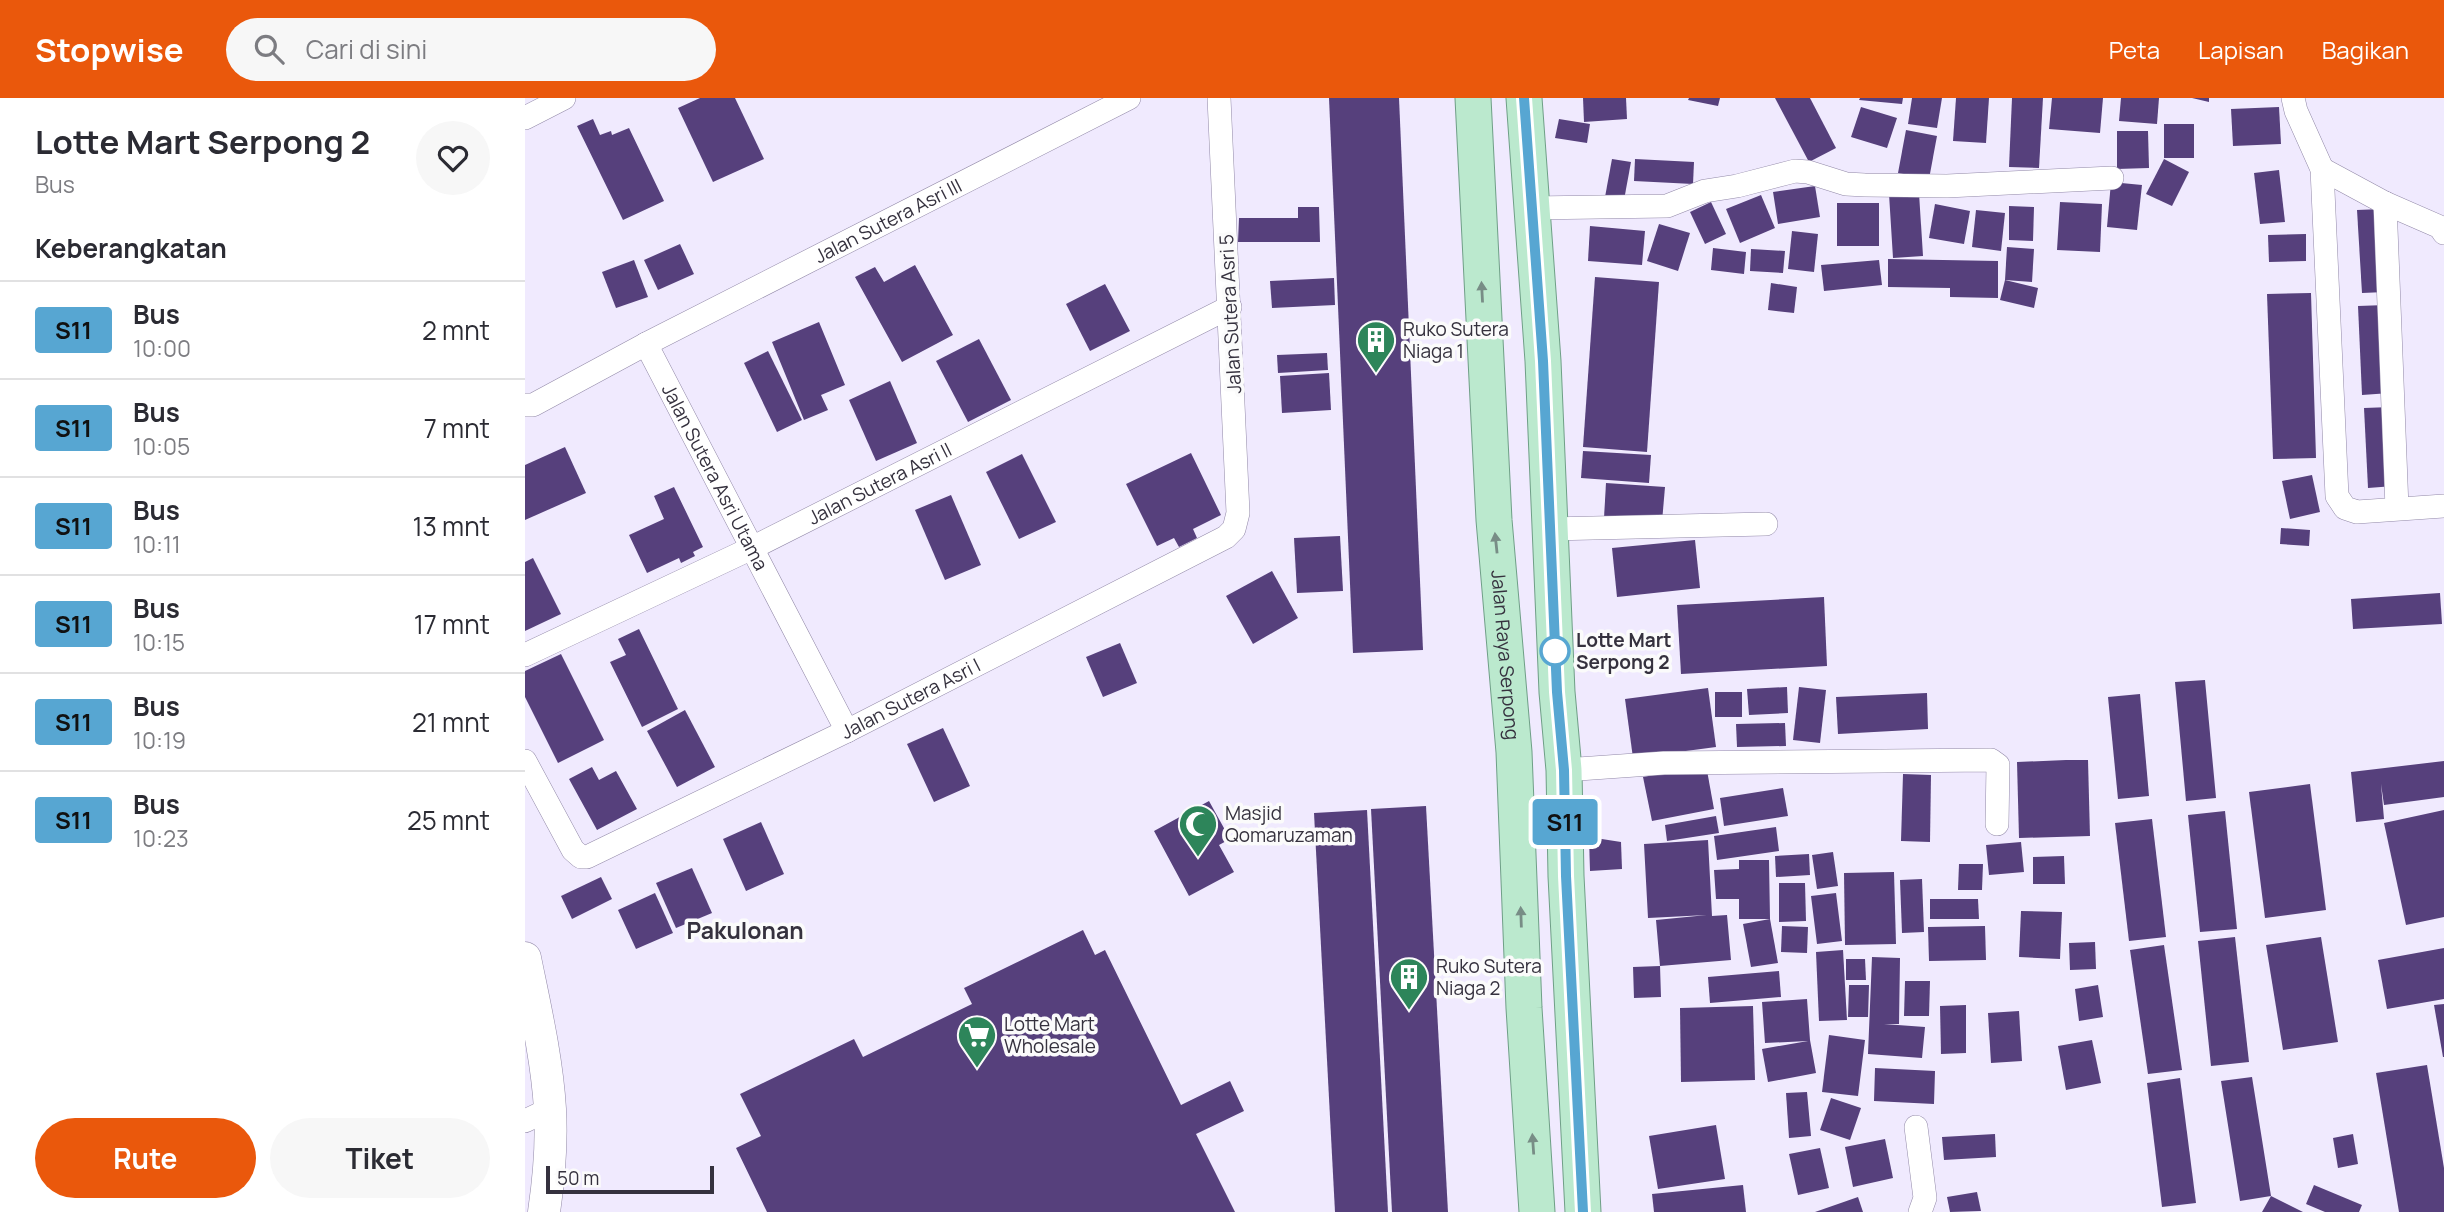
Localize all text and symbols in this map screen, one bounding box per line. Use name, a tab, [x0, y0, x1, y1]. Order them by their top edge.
search box	[226, 18, 716, 81]
text: Stopwise	[35, 27, 184, 72]
icon: search	[250, 30, 288, 68]
text: Cari di sini	[306, 31, 427, 67]
text: Peta	[2109, 33, 2160, 66]
text: Lapisan	[2198, 33, 2284, 66]
text: Bagikan	[2322, 33, 2409, 66]
text: Lotte Mart Serpong 2	[35, 119, 370, 164]
button: heart	[416, 121, 490, 195]
text: Bus	[35, 168, 75, 200]
street label: Jalan Sutera Asri III	[810, 172, 966, 269]
text: Keberangkatan	[35, 230, 227, 266]
street label: Jalan Sutera Asri 5	[1213, 234, 1247, 394]
one-way arrow	[1476, 280, 1487, 302]
text: Bus	[133, 296, 180, 332]
text: 2 mnt	[422, 312, 490, 348]
text: S11	[55, 313, 92, 346]
place label: Ruko Sutera Niaga 1	[1403, 316, 1509, 364]
building icon: Ruko Sutera Niaga 1	[1355, 319, 1397, 374]
text: 10:00	[133, 332, 191, 364]
street label: Jalan Sutera Asri Utama	[656, 379, 774, 575]
text: Bus	[133, 394, 180, 430]
text: 7 mnt	[424, 410, 490, 446]
text: S11	[55, 411, 92, 444]
text: 10:05	[133, 430, 190, 462]
street label: Jalan Sutera Asri II	[803, 436, 956, 531]
text: Bus	[133, 492, 180, 528]
text: 13 mnt	[412, 508, 490, 544]
text: S11	[55, 509, 92, 542]
text: 10:11	[133, 528, 181, 560]
one-way arrow	[1491, 532, 1502, 554]
street label: Jalan Raya Serpong	[1485, 569, 1526, 741]
text: Bus	[133, 590, 180, 626]
text: 17 mnt	[414, 606, 490, 642]
text: S11	[55, 607, 92, 640]
text: 10:15	[133, 626, 185, 658]
place label: Lotte Mart Serpong 2	[1576, 627, 1671, 675]
marker: Lotte Mart Serpong 2	[1540, 636, 1570, 666]
street label: Jalan Sutera Asri I	[837, 652, 985, 745]
text: Bus	[133, 688, 180, 724]
text: 21 mnt	[412, 704, 490, 740]
text: S11	[55, 705, 92, 738]
text: 10:19	[133, 724, 186, 756]
text: Bus	[133, 786, 180, 822]
line badge: S11	[1525, 799, 1605, 845]
place label: Masjid Qomaruzaman	[1225, 800, 1353, 848]
text: 25 mnt	[407, 802, 490, 838]
text: S11	[55, 803, 92, 836]
mosque icon: Masjid Qomaruzaman	[1177, 803, 1219, 858]
text: S11	[1547, 805, 1583, 838]
text: 10:23	[133, 822, 189, 854]
one-way arrow	[1516, 905, 1527, 927]
district label: Pakulonan	[686, 914, 804, 946]
place label: Ruko Sutera Niaga 2	[1436, 953, 1542, 1001]
building icon: Ruko Sutera Niaga 2	[1388, 956, 1430, 1011]
place label: Lotte Mart Wholesale	[1004, 1011, 1096, 1059]
supermarket icon: Lotte Mart Wholesale	[956, 1014, 998, 1069]
button: Rute	[35, 1118, 256, 1198]
button: Tiket	[270, 1118, 490, 1198]
one-way arrow	[1527, 1133, 1538, 1155]
scale bar	[546, 1163, 714, 1195]
text: 50 m	[557, 1165, 599, 1191]

